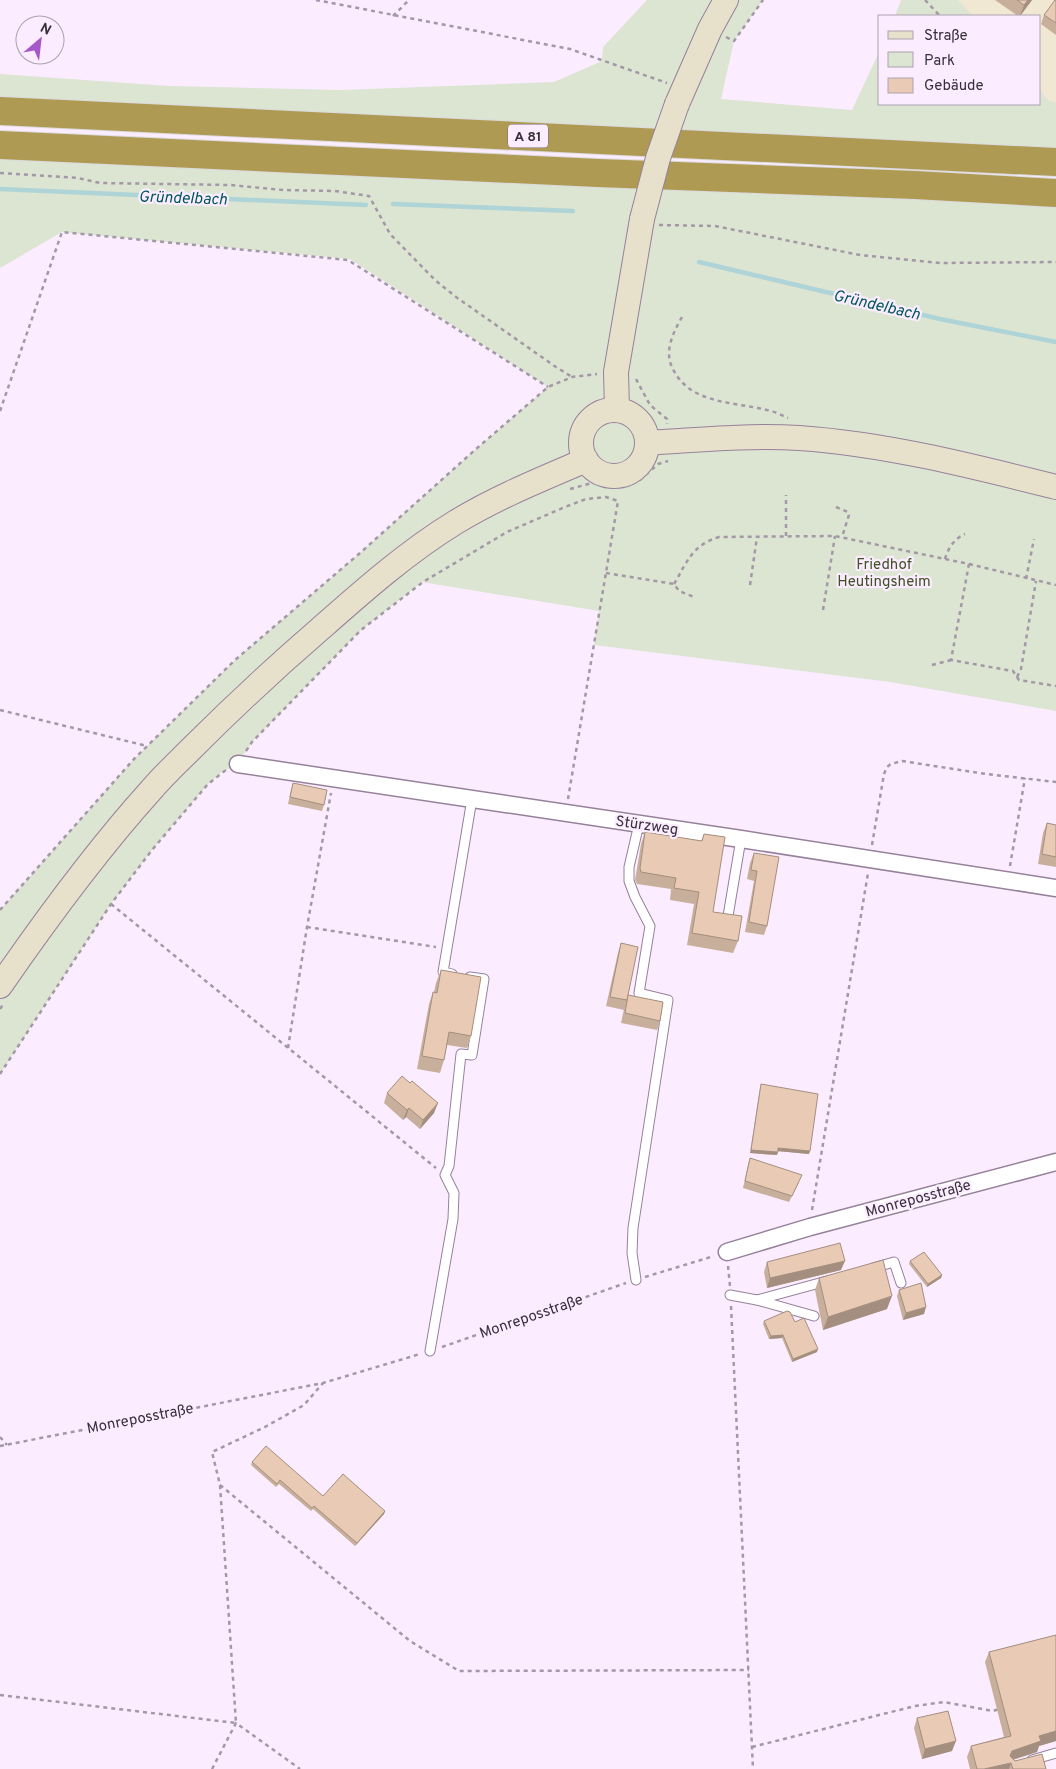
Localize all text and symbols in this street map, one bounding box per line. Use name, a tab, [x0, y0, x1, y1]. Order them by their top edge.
north arrow	[15, 15, 65, 65]
legend	[878, 15, 1041, 105]
text: N	[37, 20, 54, 40]
text: Straße	[924, 27, 968, 46]
text: Park	[924, 52, 955, 71]
text: Gebäude	[924, 77, 984, 96]
road number: A 81	[508, 124, 548, 148]
water label: Gründelbach	[138, 187, 228, 211]
water label: Gründelbach	[831, 286, 922, 326]
park label: Friedhof Heutingsheim	[837, 556, 931, 592]
street label: Stürzweg	[614, 813, 680, 840]
street label: Monreposstraße	[864, 1176, 973, 1223]
street label: Monreposstraße	[477, 1291, 586, 1344]
street label: Monreposstraße	[85, 1400, 195, 1439]

